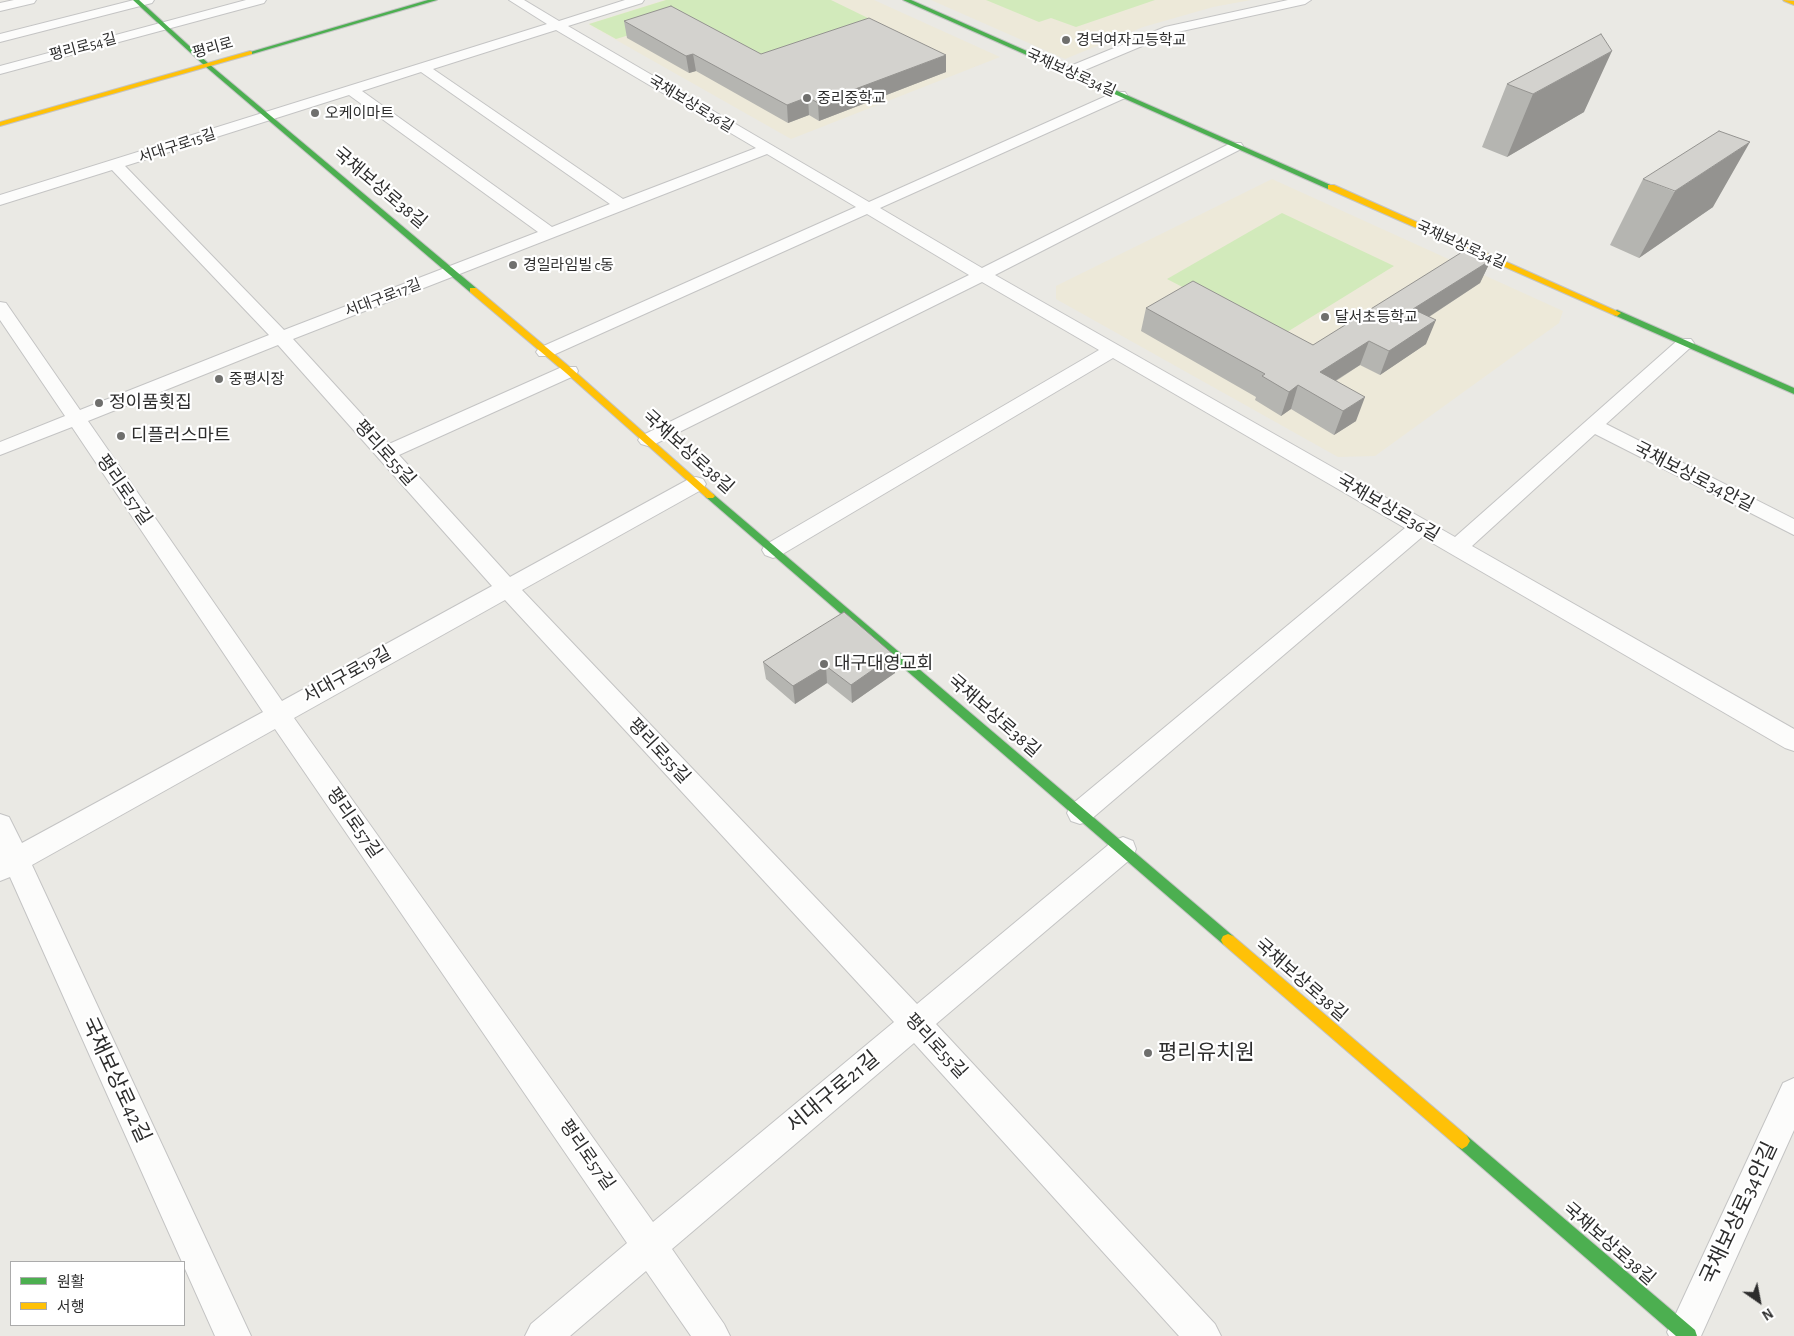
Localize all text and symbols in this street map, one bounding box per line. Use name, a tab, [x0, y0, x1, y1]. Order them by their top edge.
street label: 평리로54길	[47, 29, 119, 65]
place label: 경덕여자고등학교	[1076, 31, 1186, 49]
street label: 평리로	[191, 34, 235, 62]
marker: 경덕여자고등학교	[1060, 34, 1072, 46]
street label: 국채보상로34길	[1023, 45, 1119, 101]
street label: 국채보상로36길	[645, 72, 737, 136]
place label: 중리중학교	[817, 89, 886, 107]
marker: 중리중학교	[801, 92, 813, 104]
place label: 오케이마트	[325, 104, 394, 122]
marker: 오케이마트	[309, 107, 321, 119]
street label: 서대구로15길	[136, 125, 218, 167]
street label: 국채보상로38길	[329, 143, 431, 233]
street label: 국채보상로34길	[1413, 217, 1509, 273]
place label: 경일라임빌 c동	[523, 256, 614, 274]
marker: 경일라임빌 c동	[507, 259, 519, 271]
street label: 서대구로17길	[342, 275, 424, 321]
place label: 달서초등학교	[1335, 308, 1418, 326]
marker: 달서초등학교	[1319, 311, 1331, 323]
place label: 중평시장	[229, 370, 284, 388]
marker: 중평시장	[213, 373, 225, 385]
place label: 정이품횟집	[109, 392, 192, 414]
marker: 정이품횟집	[93, 397, 105, 409]
street label: 국채보상로38길	[638, 405, 738, 499]
street label: 평리로55길	[350, 416, 420, 490]
place label: 디플러스마트	[131, 425, 230, 447]
marker: 디플러스마트	[115, 430, 127, 442]
street label: 국채보상로34안길	[1630, 437, 1758, 517]
street label: 평리로57길	[92, 451, 156, 529]
street label: 국채보상로36길	[1333, 470, 1443, 546]
street label: 서대구로19길	[299, 642, 395, 708]
place label: 대구대영교회	[834, 653, 933, 675]
marker: 대구대영교회	[818, 658, 830, 670]
street label: 국채보상로38길	[943, 670, 1045, 762]
street label: 평리로55길	[623, 714, 695, 788]
street label: 평리로57길	[322, 784, 386, 862]
street label: 국채보상로38길	[1250, 934, 1352, 1026]
street label: 평리로55길	[900, 1009, 972, 1083]
street label: 국채보상로42길	[76, 1013, 156, 1147]
place label: 평리유치원	[1158, 1040, 1255, 1066]
street label: 서대구로21길	[781, 1046, 885, 1138]
marker: 평리유치원	[1142, 1047, 1154, 1059]
street label: 평리로57길	[555, 1116, 619, 1194]
street label: 국채보상로34안길	[1695, 1138, 1783, 1288]
street label: 국채보상로38길	[1558, 1198, 1660, 1290]
legend	[10, 1261, 185, 1326]
text: 원활	[57, 1275, 85, 1290]
north arrow	[1734, 1276, 1784, 1326]
text: 서행	[57, 1300, 85, 1315]
text: N	[1759, 1305, 1775, 1322]

